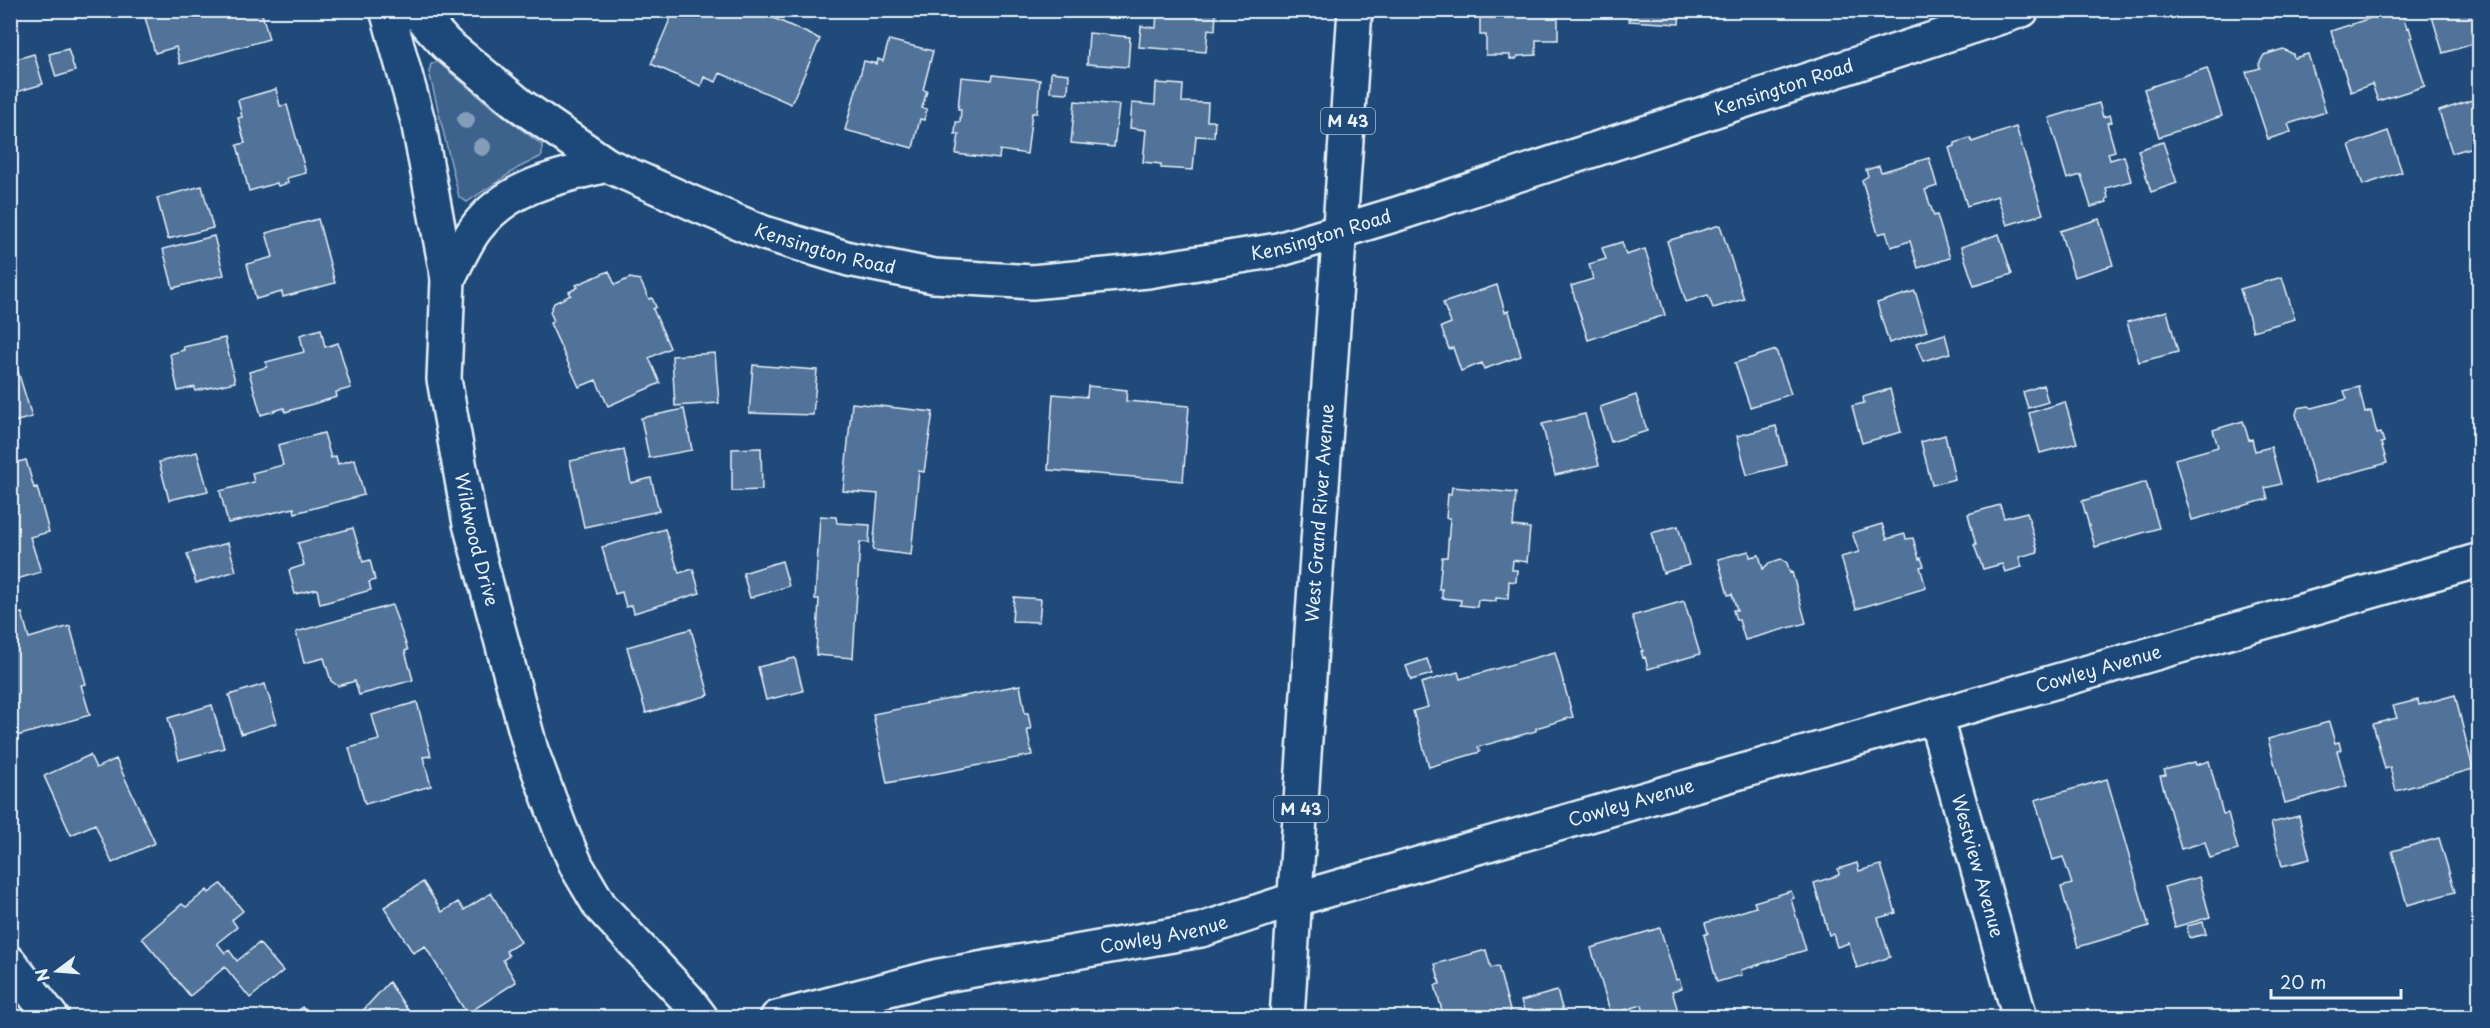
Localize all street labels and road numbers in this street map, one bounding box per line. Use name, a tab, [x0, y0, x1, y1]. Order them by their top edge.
street label: Kensington Road	[1710, 51, 1857, 122]
road number: M 43	[1321, 108, 1375, 134]
street label: Kensington Road	[1249, 201, 1394, 266]
street label: Kensington Road	[751, 216, 898, 280]
street label: West Grand River Avenue	[1298, 403, 1340, 623]
street label: Wildwood Drive	[449, 471, 507, 609]
street label: Cowley Avenue	[2032, 637, 2164, 699]
street label: Cowley Avenue	[1565, 771, 1697, 832]
street label: Westview Avenue	[1946, 791, 2012, 941]
road number: M 43	[1274, 796, 1328, 822]
street label: Cowley Avenue	[1098, 907, 1231, 960]

